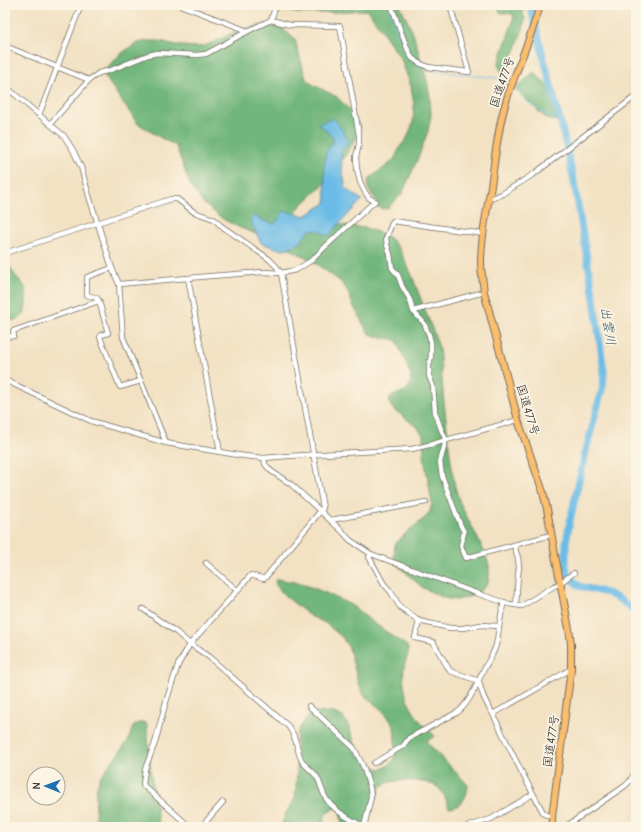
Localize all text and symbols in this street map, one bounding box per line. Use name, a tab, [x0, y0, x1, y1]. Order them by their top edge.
street label: 国道477号	[487, 55, 517, 109]
water label: 出雲川	[598, 306, 619, 347]
street label: 国道477号	[514, 383, 542, 437]
street label: 国道477号	[540, 714, 562, 768]
north arrow	[26, 766, 66, 806]
text: N	[30, 782, 43, 790]

